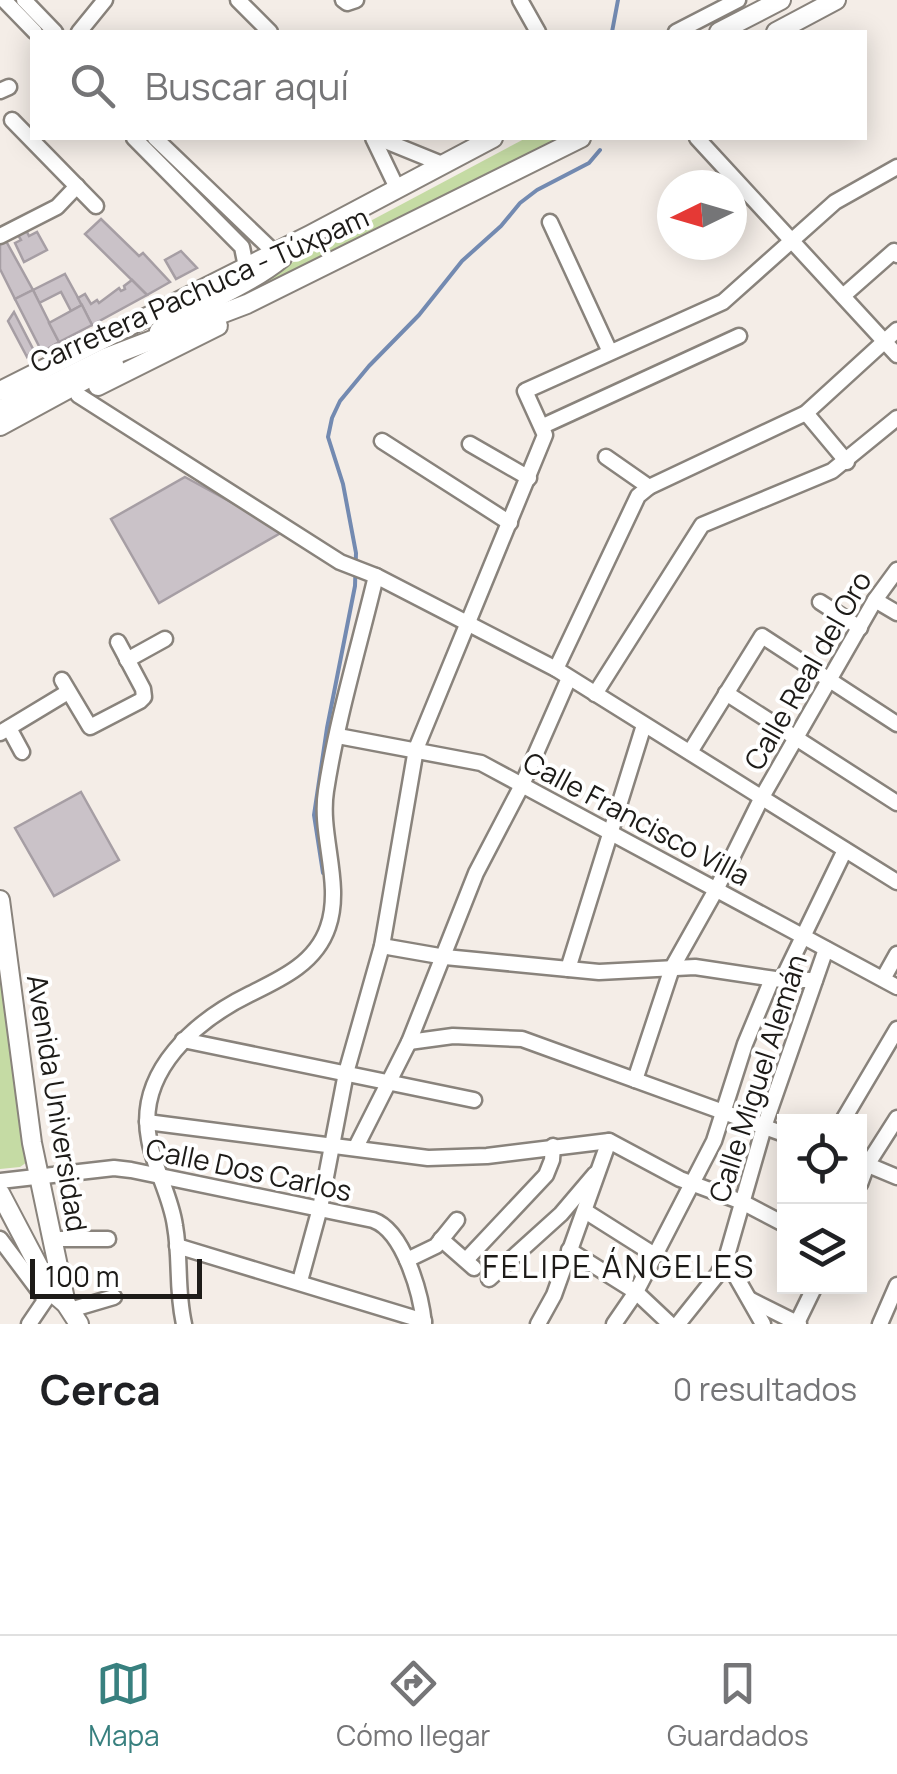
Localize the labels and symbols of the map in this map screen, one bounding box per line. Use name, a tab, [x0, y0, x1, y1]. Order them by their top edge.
north arrow	[657, 170, 747, 260]
street label: Carretera Pachuca - Túxpam	[24, 197, 374, 381]
street label: Calle Real del Oro	[735, 564, 879, 776]
street label: Calle Francisco Villa	[517, 742, 757, 894]
street label: Calle Miguel Alemán	[699, 949, 815, 1207]
street label: Avenida Universidad	[19, 972, 97, 1234]
street label: Calle Dos Carlos	[143, 1129, 355, 1209]
district label: FELIPE ÁNGELES	[482, 1244, 756, 1288]
scale bar	[30, 1254, 202, 1298]

